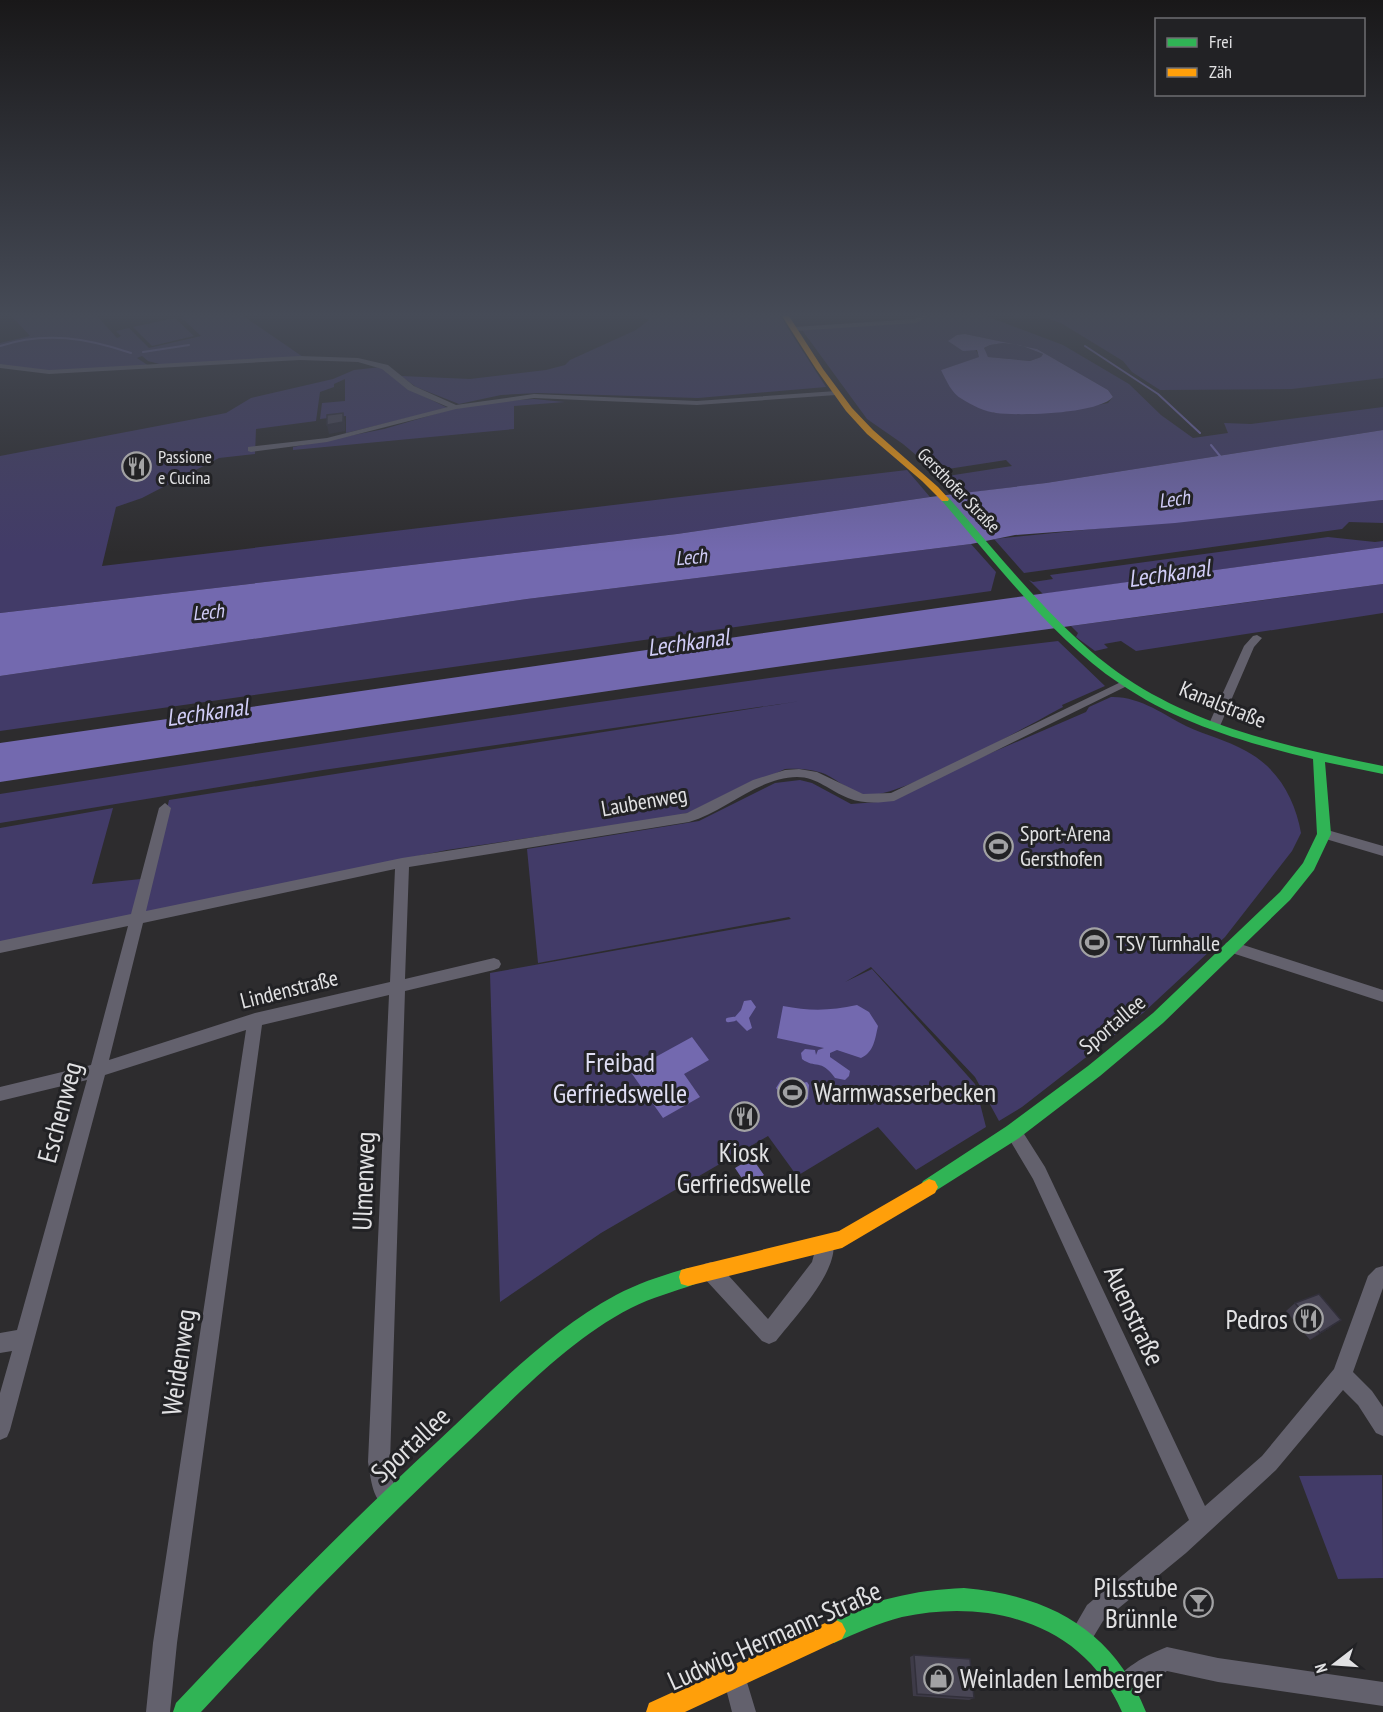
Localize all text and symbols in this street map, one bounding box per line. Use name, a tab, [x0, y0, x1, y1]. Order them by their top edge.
legend	[1155, 18, 1365, 96]
text: Frei	[1209, 30, 1233, 53]
text: Zäh	[1209, 60, 1232, 83]
street label: Gersthofer Straße	[913, 443, 1005, 537]
place label: Passione e Cucina	[158, 445, 212, 489]
restaurant icon: Passione e Cucina	[121, 450, 153, 482]
water label: Lech	[1157, 484, 1193, 514]
water label: Lech	[674, 542, 709, 572]
water label: Lechkanal	[1126, 552, 1214, 594]
water label: Lech	[191, 597, 226, 627]
water label: Lechkanal	[645, 621, 733, 663]
street label: Kanalstraße	[1176, 674, 1270, 734]
water label: Lechkanal	[164, 691, 252, 733]
street label: Laubenweg	[599, 780, 689, 822]
place label: Sport-Arena Gersthofen	[1020, 819, 1111, 872]
sports icon: Sport-Arena Gersthofen	[983, 830, 1015, 862]
sports icon: TSV Turnhalle	[1079, 927, 1111, 959]
place label: TSV Turnhalle	[1116, 929, 1220, 957]
street label: Lindenstraße	[237, 963, 341, 1015]
street label: Sportallee	[1073, 988, 1151, 1060]
park label: Freibad Gerfriedswelle	[553, 1045, 687, 1110]
street label: Eschenweg	[29, 1058, 89, 1166]
place label: Warmwasserbecken	[814, 1075, 996, 1109]
sports icon: Warmwasserbecken	[777, 1076, 809, 1108]
restaurant icon: Kiosk Gerfriedswelle	[728, 1101, 760, 1133]
street label: Ulmenweg	[344, 1131, 382, 1231]
place label: Kiosk Gerfriedswelle	[677, 1135, 811, 1200]
street label: Auenstraße	[1097, 1260, 1173, 1370]
place label: Pedros	[1226, 1302, 1288, 1336]
restaurant icon: Pedros	[1293, 1303, 1325, 1335]
street label: Weidenweg	[154, 1307, 202, 1417]
street label: Sportallee	[363, 1399, 457, 1489]
place label: Pilsstube Brünnle	[1093, 1570, 1178, 1635]
street label: Ludwig-Hermann-Straße	[662, 1573, 886, 1697]
bar icon: Pilsstube Brünnle	[1183, 1587, 1215, 1619]
north arrow	[1305, 1634, 1365, 1694]
place label: Weinladen Lemberger	[960, 1661, 1163, 1695]
text: N	[1310, 1661, 1331, 1675]
shop icon: Weinladen Lemberger	[923, 1662, 955, 1694]

